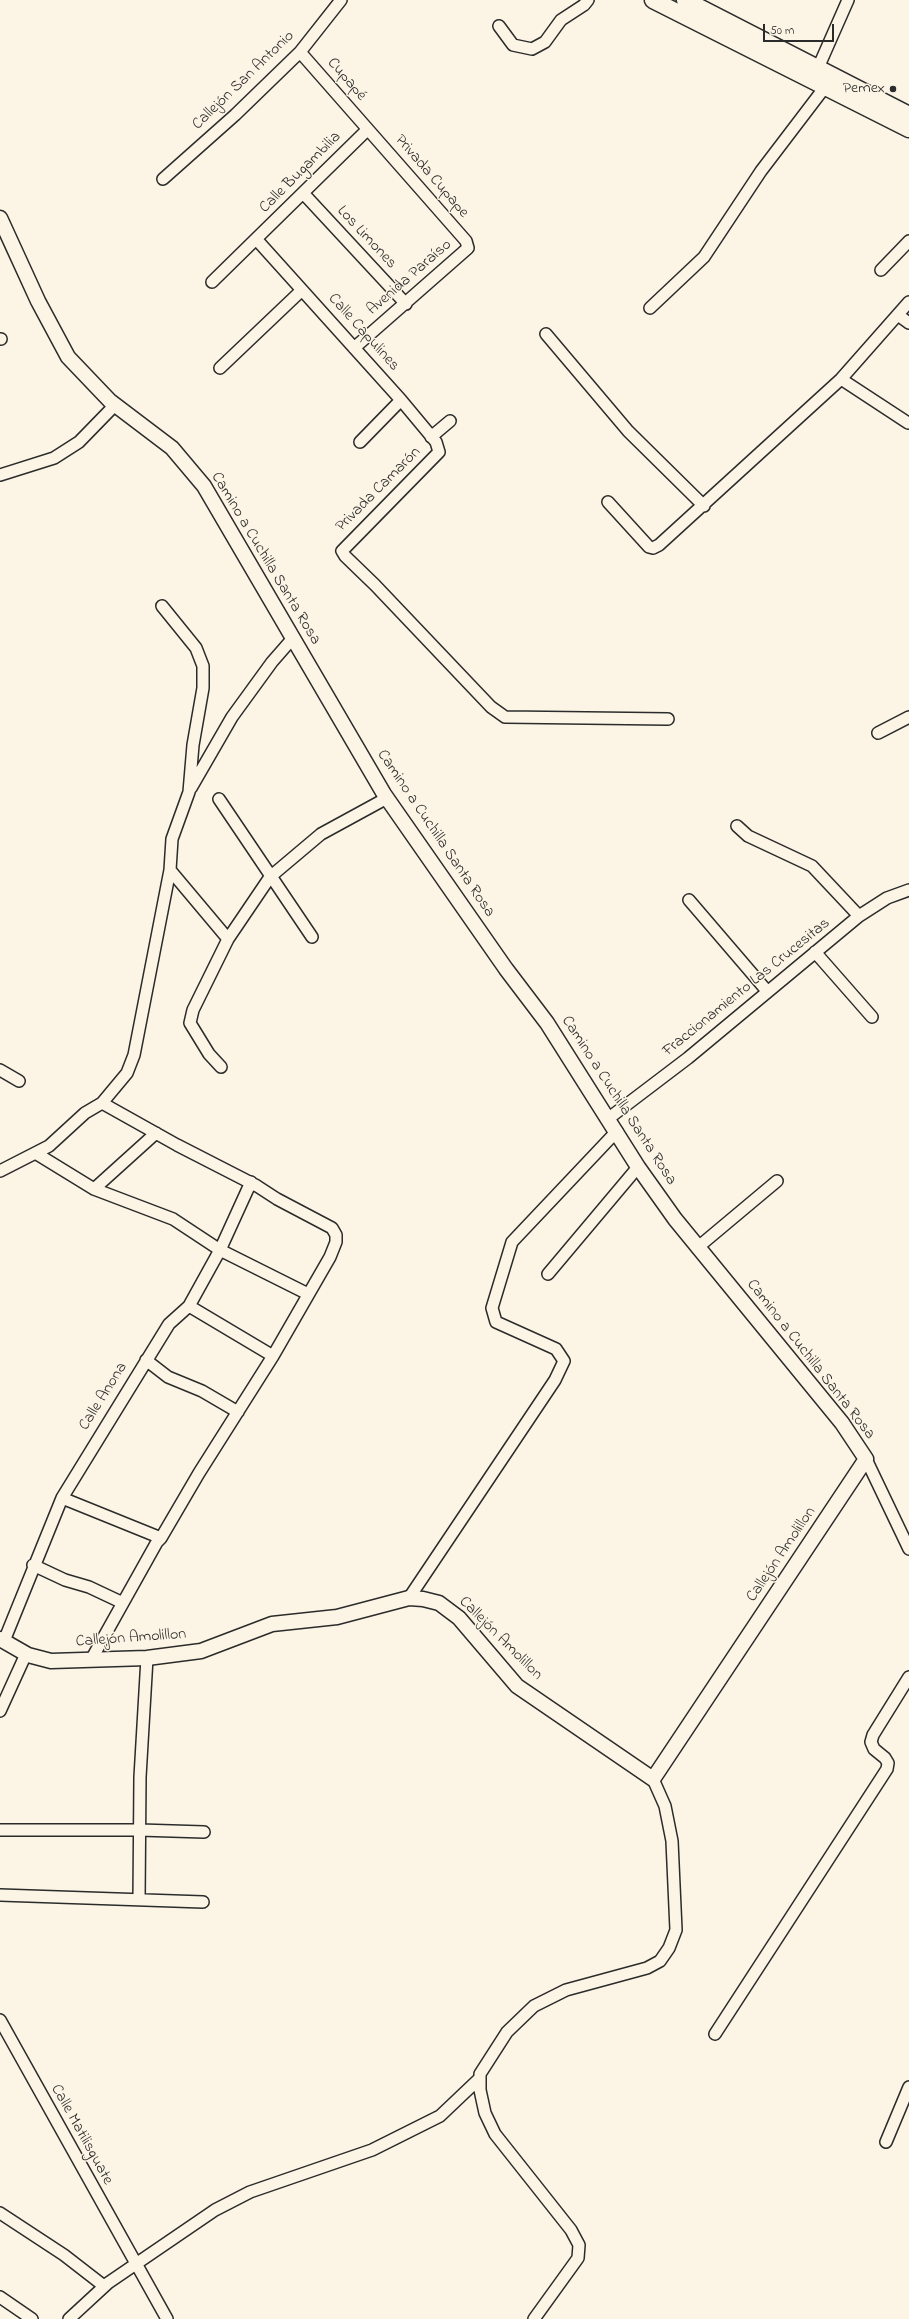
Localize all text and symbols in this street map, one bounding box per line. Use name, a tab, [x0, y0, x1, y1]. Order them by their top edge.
scale bar	[765, 16, 836, 42]
text: 50 m	[770, 22, 794, 40]
street label: Callejón San Antonio	[189, 27, 299, 135]
street label: Cupapé	[322, 54, 370, 106]
place label: Pemex	[843, 79, 885, 99]
marker: Pemex	[888, 84, 898, 94]
street label: Calle Bugambilia	[256, 128, 346, 218]
street label: Privada Cupape	[390, 132, 472, 222]
street label: Los Limones	[332, 203, 400, 273]
street label: Avenida Paraíso	[364, 236, 456, 320]
street label: Calle Capulines	[323, 290, 403, 376]
street label: Privada Camarón	[333, 444, 425, 536]
street label: Camino a Cuchilla Santa Rosa	[206, 469, 324, 649]
street label: Camino a Cuchilla Santa Rosa	[372, 747, 498, 921]
street label: Fraccionamiento Las Crucesitas	[659, 915, 835, 1061]
street label: Camino a Cuchilla Santa Rosa	[556, 1013, 680, 1189]
street label: Camino a Cuchilla Santa Rosa	[742, 1276, 878, 1444]
street label: Calle Anona	[76, 1359, 132, 1435]
street label: Callejón Amolillon	[743, 1504, 821, 1606]
street label: Callejón Amolillon	[454, 1593, 546, 1685]
street label: Callejón Amolillon	[75, 1626, 187, 1652]
street label: Calle Matilisguate	[46, 2081, 116, 2189]

